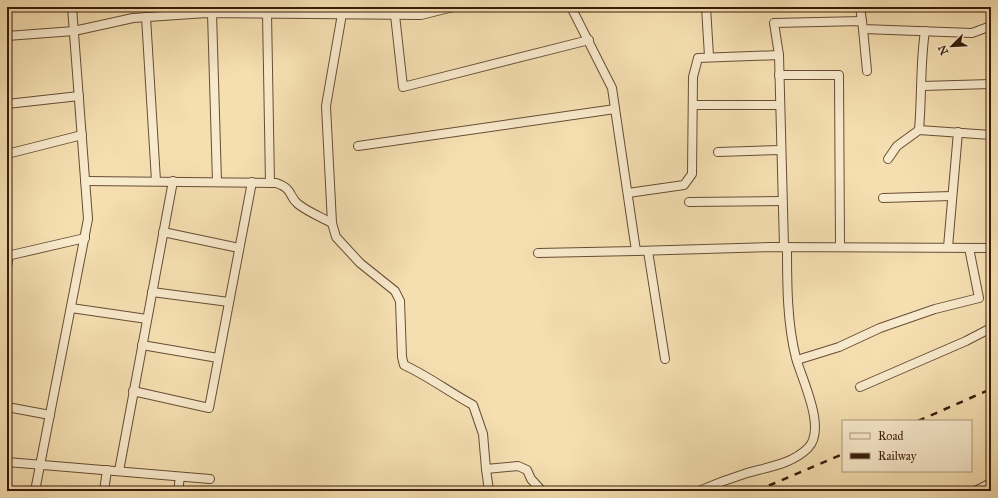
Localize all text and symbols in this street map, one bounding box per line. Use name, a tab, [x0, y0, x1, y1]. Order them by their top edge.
north arrow	[932, 26, 972, 66]
text: N	[935, 42, 951, 57]
legend	[842, 420, 972, 472]
text: Road	[878, 429, 904, 443]
text: Railway	[878, 449, 917, 463]

